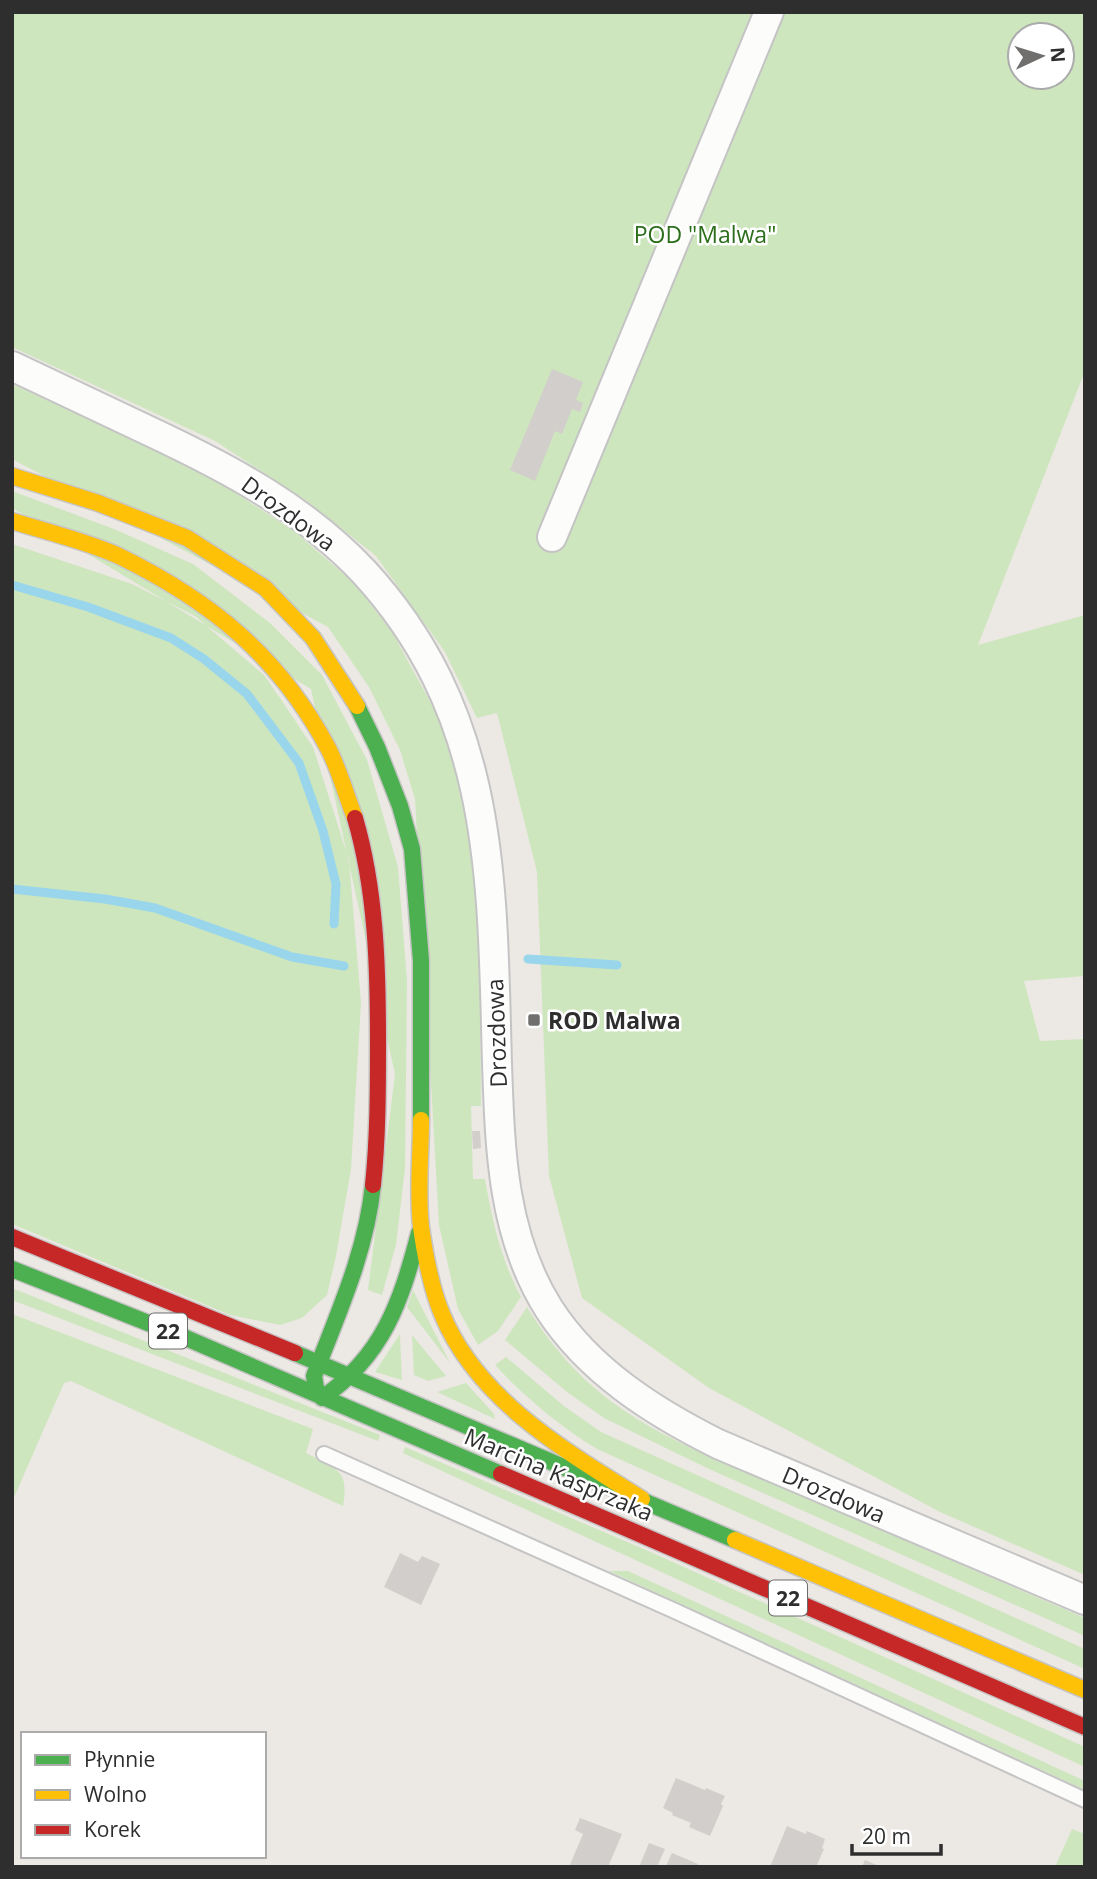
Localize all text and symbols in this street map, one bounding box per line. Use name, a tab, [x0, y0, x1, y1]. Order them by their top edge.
north arrow	[1006, 21, 1076, 91]
text: N	[1044, 46, 1071, 63]
park label: POD "Malwa"	[634, 218, 776, 250]
street label: Drozdowa	[235, 468, 343, 558]
street label: Drozdowa	[478, 978, 514, 1088]
place label: ROD Malwa	[548, 1004, 681, 1036]
marker: ROD Malwa	[526, 1012, 542, 1028]
road number: 22	[149, 1314, 187, 1348]
street label: Marcina Kasprzaka	[460, 1420, 658, 1528]
street label: Drozdowa	[777, 1458, 891, 1530]
road number: 22	[769, 1580, 807, 1616]
legend	[21, 1732, 266, 1858]
text: Płynnie	[84, 1745, 155, 1773]
text: Wolno	[84, 1780, 147, 1808]
scale bar	[852, 1812, 941, 1856]
text: Korek	[84, 1815, 141, 1843]
text: 20 m	[862, 1822, 911, 1850]

